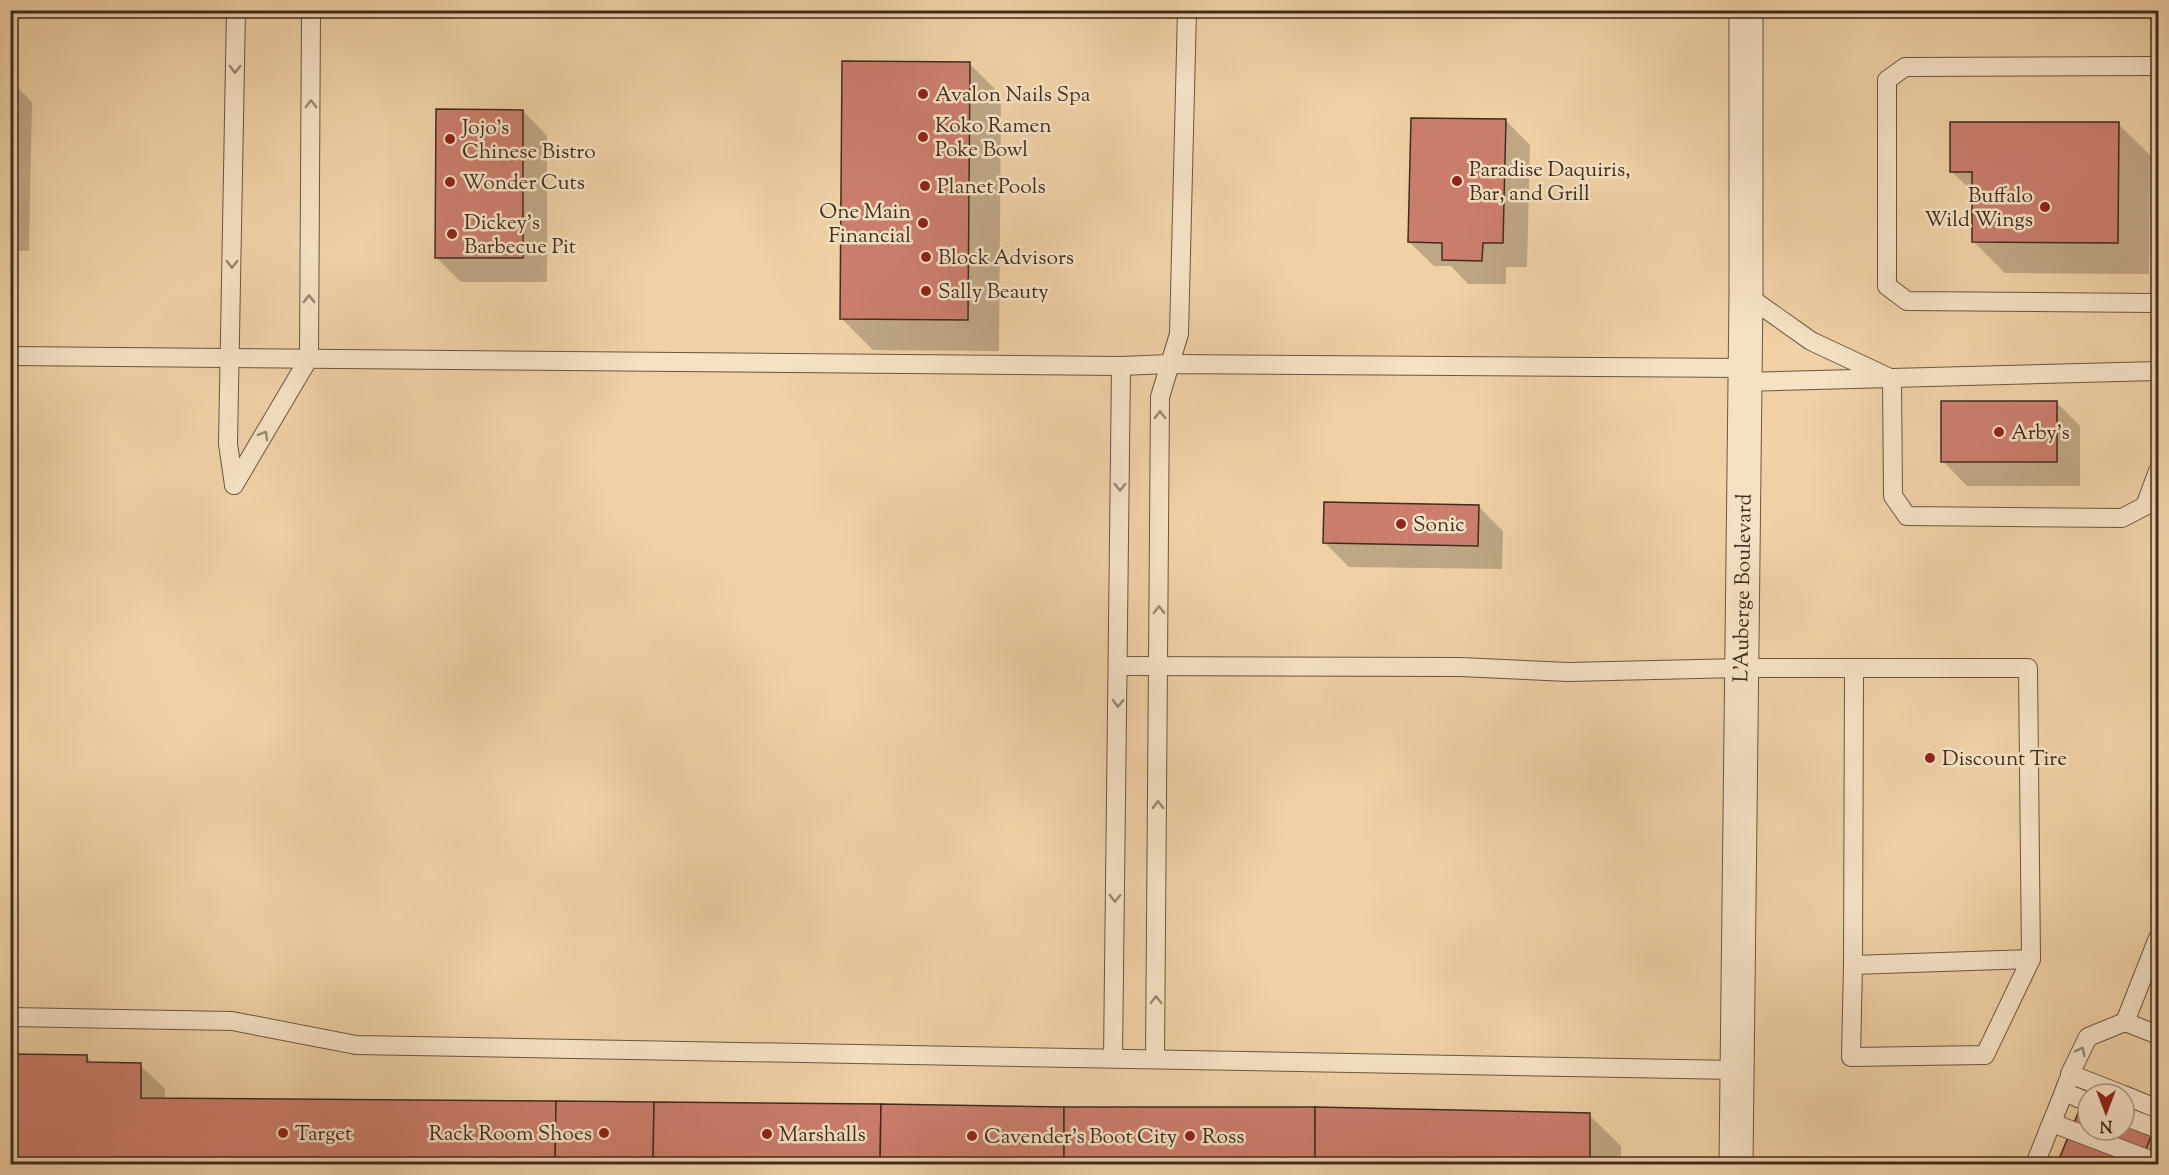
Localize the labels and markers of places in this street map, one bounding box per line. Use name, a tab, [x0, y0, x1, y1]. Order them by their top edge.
place label: Avalon Nails Spa	[935, 81, 1091, 111]
marker: Avalon Nails Spa	[916, 87, 930, 101]
place label: Koko Ramen Poke Bowl	[935, 112, 1052, 166]
place label: Jojo's Chinese Bistro	[461, 114, 596, 168]
marker: Koko Ramen Poke Bowl	[916, 130, 930, 144]
marker: Jojo's Chinese Bistro	[443, 132, 457, 146]
place label: Paradise Daquiris, Bar, and Grill	[1469, 156, 1630, 210]
place label: Wonder Cuts	[462, 169, 585, 199]
place label: Planet Pools	[937, 173, 1046, 203]
marker: Paradise Daquiris, Bar, and Grill	[1450, 174, 1464, 188]
marker: Wonder Cuts	[443, 175, 457, 189]
marker: Planet Pools	[918, 179, 932, 193]
place label: Buffalo Wild Wings	[1924, 182, 2033, 236]
place label: One Main Financial	[819, 198, 911, 252]
marker: Buffalo Wild Wings	[2038, 200, 2052, 214]
place label: Dickey's Barbecue Pit	[464, 209, 576, 263]
marker: One Main Financial	[916, 216, 930, 230]
marker: Dickey's Barbecue Pit	[445, 227, 459, 241]
place label: Block Advisors	[938, 244, 1074, 274]
marker: Block Advisors	[919, 250, 933, 264]
place label: Sally Beauty	[938, 278, 1049, 308]
marker: Sally Beauty	[919, 284, 933, 298]
place label: Arby's	[2011, 419, 2070, 449]
marker: Arby's	[1992, 425, 2006, 439]
place label: Sonic	[1413, 511, 1465, 541]
marker: Sonic	[1394, 517, 1408, 531]
place label: Discount Tire	[1942, 745, 2067, 775]
marker: Discount Tire	[1923, 751, 1937, 765]
place label: Target	[295, 1120, 352, 1150]
place label: Rack Room Shoes	[429, 1120, 592, 1150]
place label: Marshalls	[779, 1121, 866, 1151]
place label: Cavender's Boot City	[984, 1123, 1178, 1153]
place label: Ross	[1202, 1123, 1244, 1153]
marker: Target	[276, 1126, 290, 1140]
marker: Rack Room Shoes	[597, 1126, 611, 1140]
marker: Marshalls	[760, 1127, 774, 1141]
marker: Cavender's Boot City	[965, 1129, 979, 1143]
marker: Ross	[1183, 1129, 1197, 1143]

